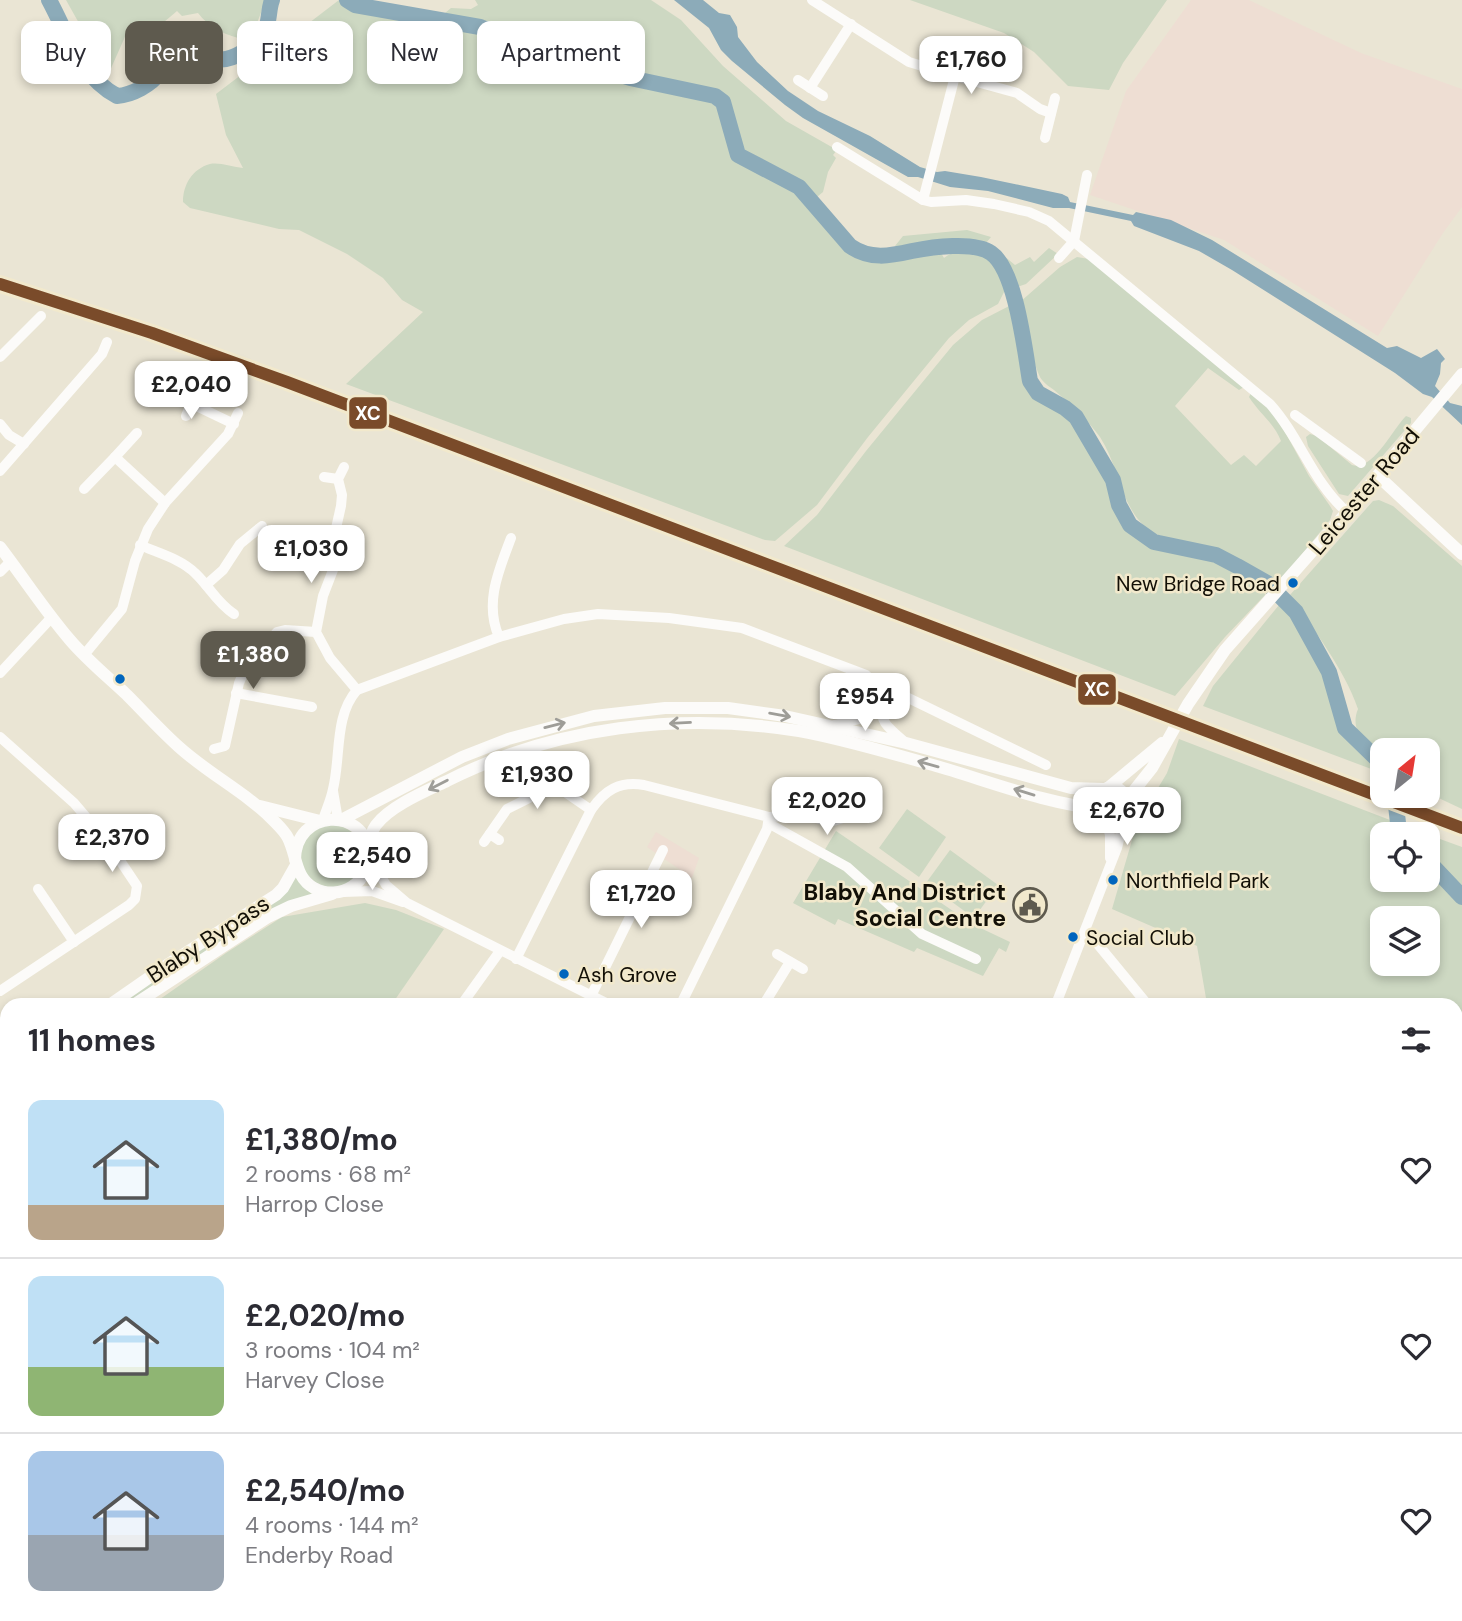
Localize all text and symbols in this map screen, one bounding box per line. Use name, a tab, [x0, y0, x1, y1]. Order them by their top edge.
chip: Buy	[21, 21, 111, 84]
chip: Rent	[125, 21, 223, 84]
chip: Filters	[237, 21, 353, 84]
chip: New	[367, 21, 463, 84]
chip: Apartment	[477, 21, 645, 84]
pin: £1,760	[914, 36, 1028, 96]
text: £1,760	[935, 44, 1007, 74]
pin: £2,040	[134, 362, 248, 421]
text: £2,040	[151, 369, 231, 399]
line badge: XC	[348, 396, 388, 430]
text: XC	[355, 401, 381, 426]
street label: Leicester Road	[1302, 421, 1426, 561]
pin: £1,030	[254, 526, 368, 585]
text: £1,030	[274, 533, 348, 563]
place label: New Bridge Road	[1116, 570, 1280, 598]
marker: New Bridge Road	[1286, 576, 1300, 590]
pin: £1,380	[196, 632, 310, 691]
text: £1,380	[216, 639, 290, 669]
unlabelled marker	[113, 672, 127, 686]
line badge: XC	[1077, 673, 1117, 706]
pin: £954	[824, 674, 906, 733]
text: XC	[1084, 677, 1110, 702]
text: £954	[836, 681, 894, 711]
one-way arrow	[768, 709, 791, 722]
one-way arrow	[669, 716, 692, 729]
one-way arrow	[543, 718, 566, 731]
north arrow	[1370, 738, 1440, 808]
map controls	[1370, 738, 1440, 976]
pin: £1,930	[480, 752, 594, 811]
one-way arrow	[917, 756, 939, 769]
text: £1,930	[501, 759, 573, 789]
pin: £2,020	[770, 778, 884, 837]
one-way arrow	[428, 779, 449, 793]
one-way arrow	[1013, 784, 1035, 797]
text: £2,020	[788, 785, 866, 815]
pin: £2,670	[1070, 788, 1184, 847]
text: £2,670	[1089, 795, 1165, 825]
pin: £2,370	[55, 814, 169, 874]
text: £2,370	[74, 822, 150, 852]
button: locate	[1370, 822, 1440, 892]
pin: £2,540	[315, 832, 429, 892]
text: £2,540	[333, 840, 411, 870]
place label: Northfield Park	[1126, 867, 1270, 895]
pin: £1,720	[584, 870, 698, 930]
marker: Northfield Park	[1106, 873, 1120, 887]
place label: Blaby And District Social Centre	[804, 877, 1006, 933]
text: £1,720	[606, 878, 676, 908]
public building icon: Blaby And District Social Centre	[1011, 886, 1049, 924]
street label: Blaby Bypass	[141, 888, 275, 990]
button: layers	[1370, 906, 1440, 976]
place label: Social Club	[1086, 924, 1194, 952]
marker: Social Club	[1066, 930, 1080, 944]
place label: Ash Grove	[577, 961, 677, 989]
marker: Ash Grove	[557, 967, 571, 981]
text: 11 homes	[28, 1021, 156, 1060]
icon: filters	[1397, 1021, 1435, 1059]
text: £1,380/mo	[245, 1120, 398, 1159]
icon: home	[84, 1128, 168, 1212]
icon: heart	[1397, 1151, 1435, 1189]
text: 2 rooms · 68 m²	[245, 1159, 411, 1189]
text: Harrop Close	[245, 1189, 384, 1219]
text: £2,020/mo	[245, 1296, 405, 1335]
icon: home	[84, 1304, 168, 1388]
icon: heart	[1397, 1327, 1435, 1365]
text: 3 rooms · 104 m²	[245, 1335, 420, 1365]
text: Harvey Close	[245, 1365, 385, 1395]
text: £2,540/mo	[245, 1471, 405, 1510]
icon: home	[84, 1479, 168, 1563]
icon: heart	[1397, 1502, 1435, 1540]
text: 4 rooms · 144 m²	[245, 1510, 419, 1540]
text: Enderby Road	[245, 1540, 393, 1570]

